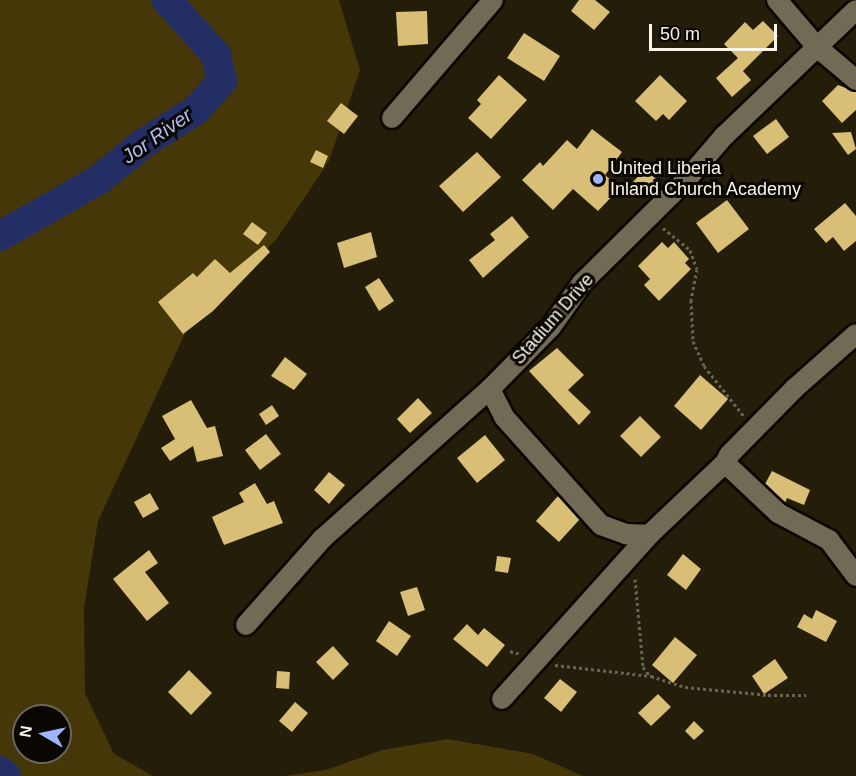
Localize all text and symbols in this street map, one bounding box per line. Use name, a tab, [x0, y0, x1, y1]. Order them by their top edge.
scale bar	[652, 12, 780, 50]
text: 50 m	[660, 24, 700, 44]
water label: Jor River	[117, 103, 197, 169]
place label: United Liberia Inland Church Academy	[610, 158, 802, 201]
marker: United Liberia Inland Church Academy	[591, 172, 605, 186]
street label: Stadium Drive	[508, 269, 598, 369]
north arrow	[12, 704, 72, 764]
text: N	[16, 724, 35, 738]

